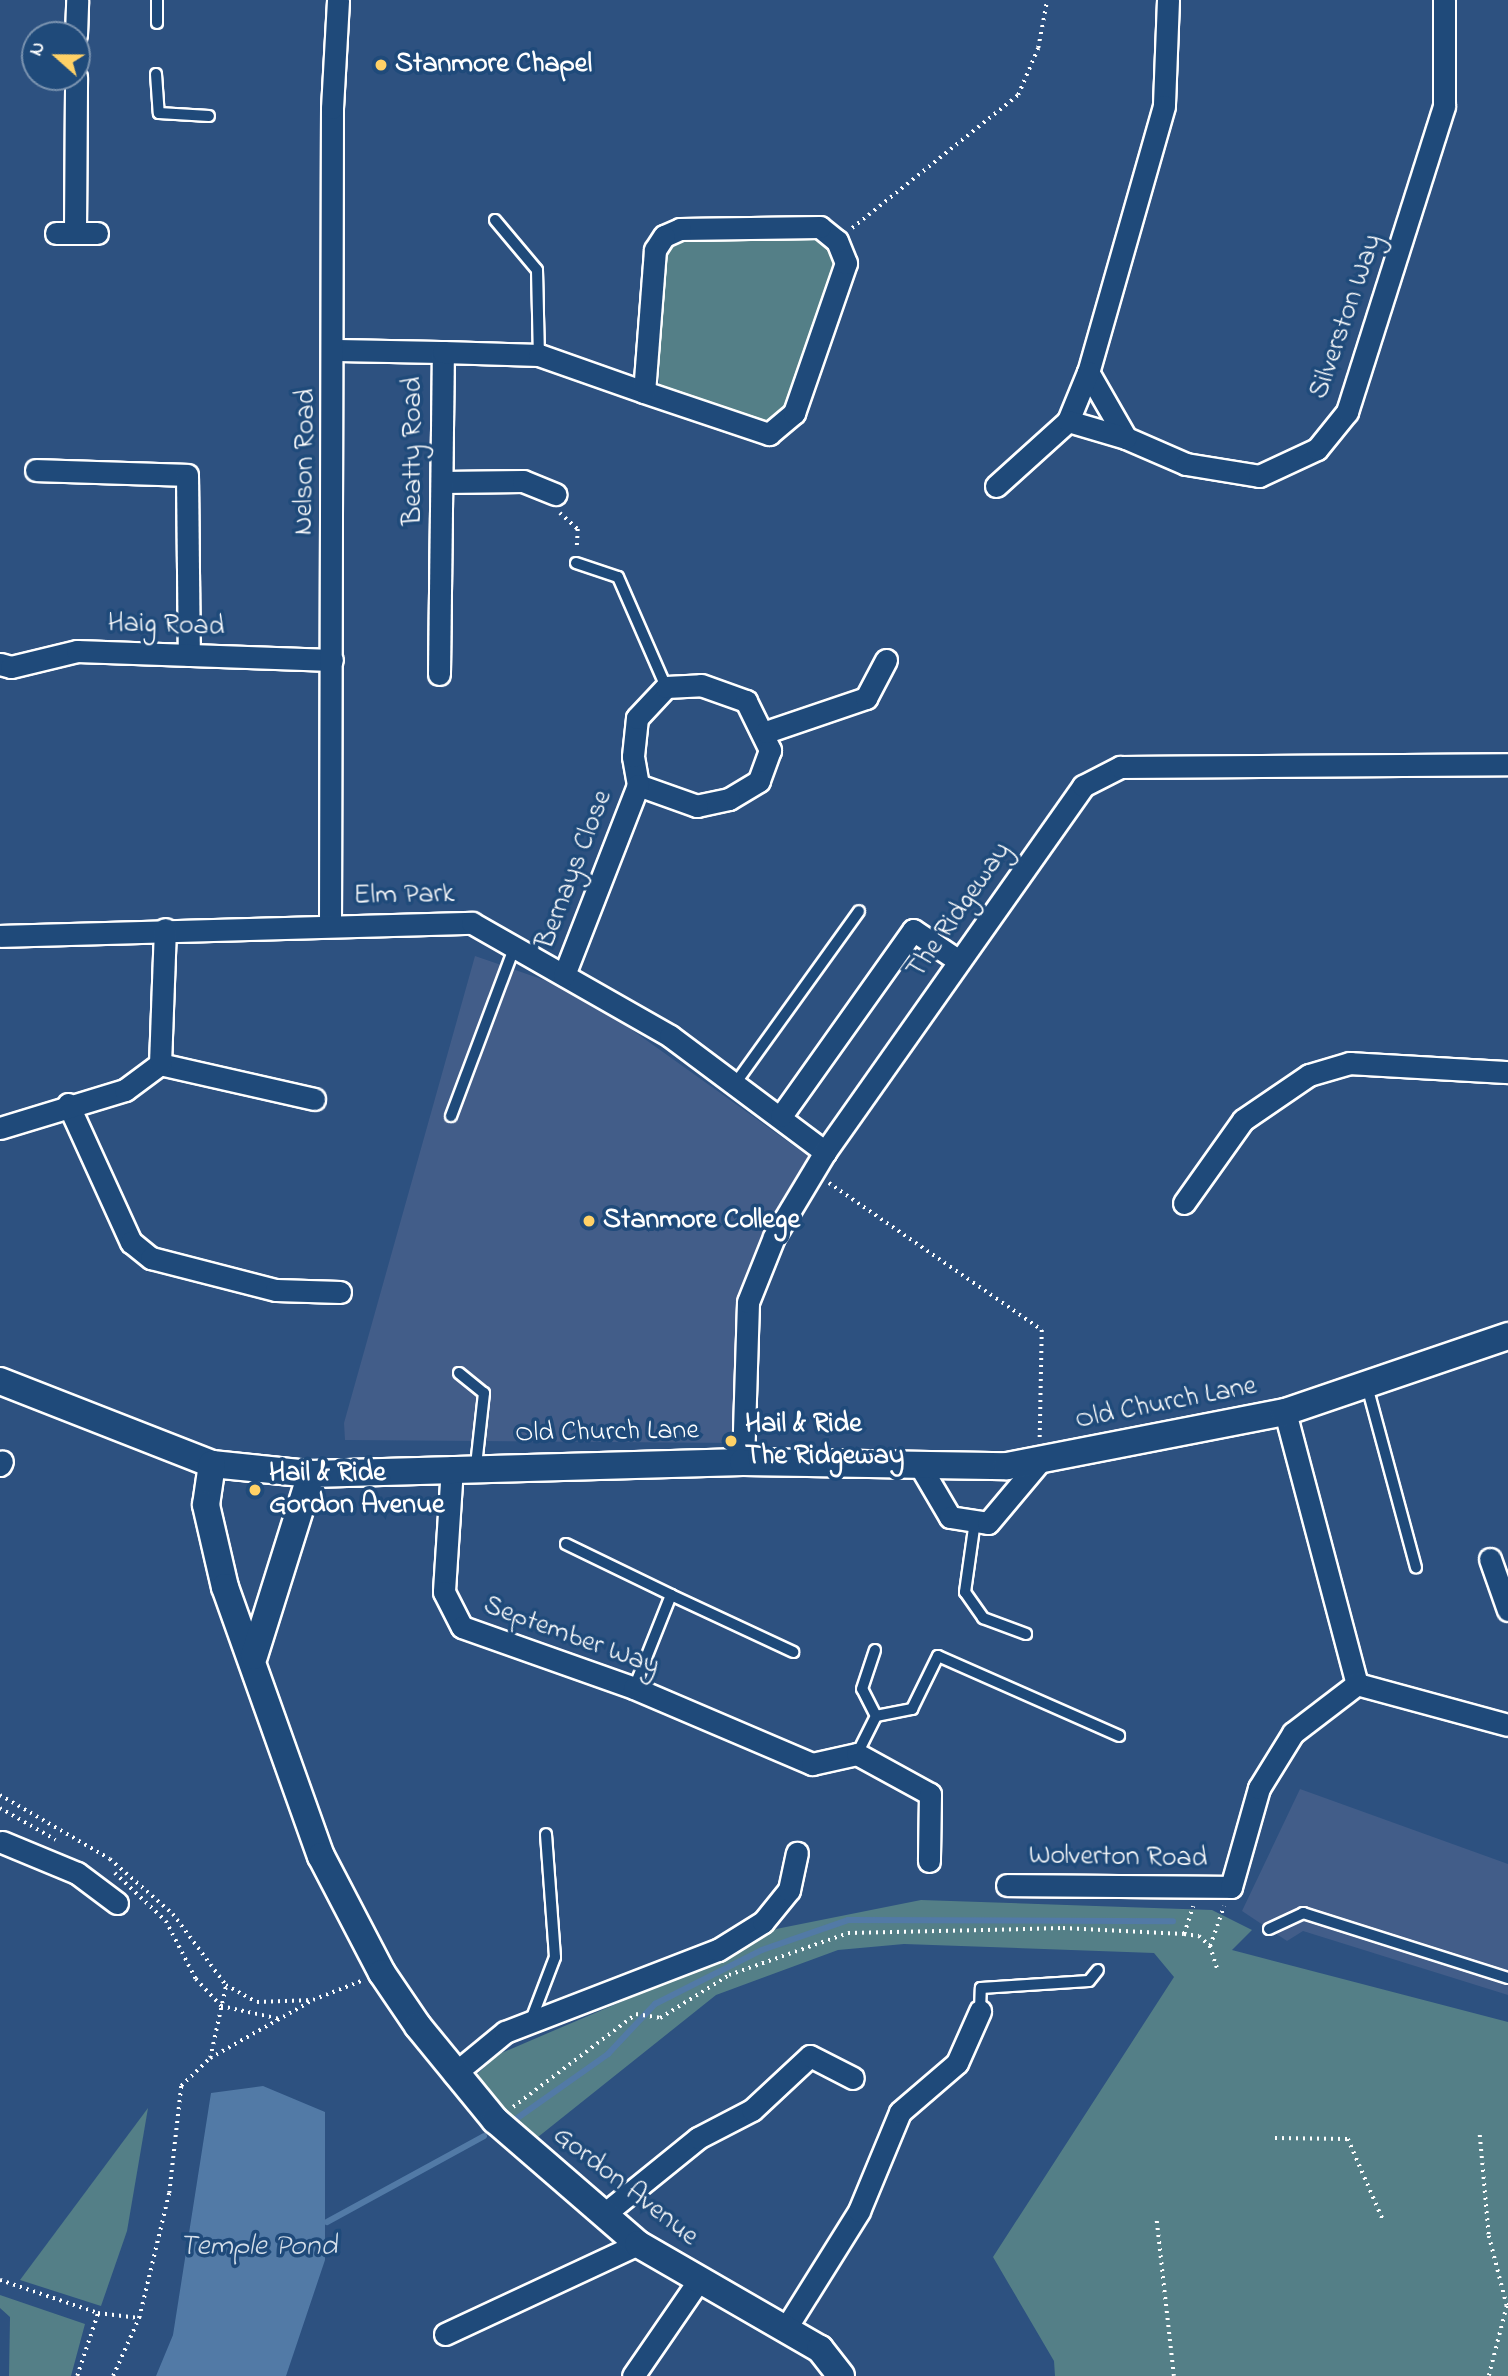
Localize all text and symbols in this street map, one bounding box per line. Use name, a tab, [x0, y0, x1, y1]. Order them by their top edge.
north arrow	[21, 21, 91, 91]
text: N	[23, 38, 53, 60]
place label: Stanmore Chapel	[395, 48, 592, 82]
marker: Stanmore Chapel	[373, 57, 389, 73]
street label: Silverston Way	[1303, 230, 1391, 404]
street label: Beatty Road	[397, 377, 431, 525]
street label: Nelson Road	[288, 388, 324, 536]
street label: Haig Road	[107, 607, 225, 645]
street label: Bernays Close	[529, 786, 621, 954]
street label: The Ridgeway	[901, 836, 1019, 986]
street label: Elm Park	[353, 878, 455, 914]
place label: Stanmore College	[603, 1204, 800, 1238]
marker: Stanmore College	[581, 1213, 597, 1229]
street label: Old Church Lane	[1073, 1370, 1259, 1438]
place label: Hail & Ride The Ridgeway	[745, 1408, 904, 1474]
street label: Old Church Lane	[515, 1415, 699, 1451]
marker: Hail & Ride The Ridgeway	[723, 1433, 739, 1449]
place label: Hail & Ride Gordon Avenue	[269, 1457, 445, 1523]
marker: Hail & Ride Gordon Avenue	[247, 1482, 263, 1498]
street label: September Way	[478, 1590, 664, 1684]
street label: Wolverton Road	[1028, 1840, 1208, 1876]
street label: Gordon Avenue	[545, 2120, 705, 2254]
water label: Temple Pond	[179, 2229, 337, 2265]

